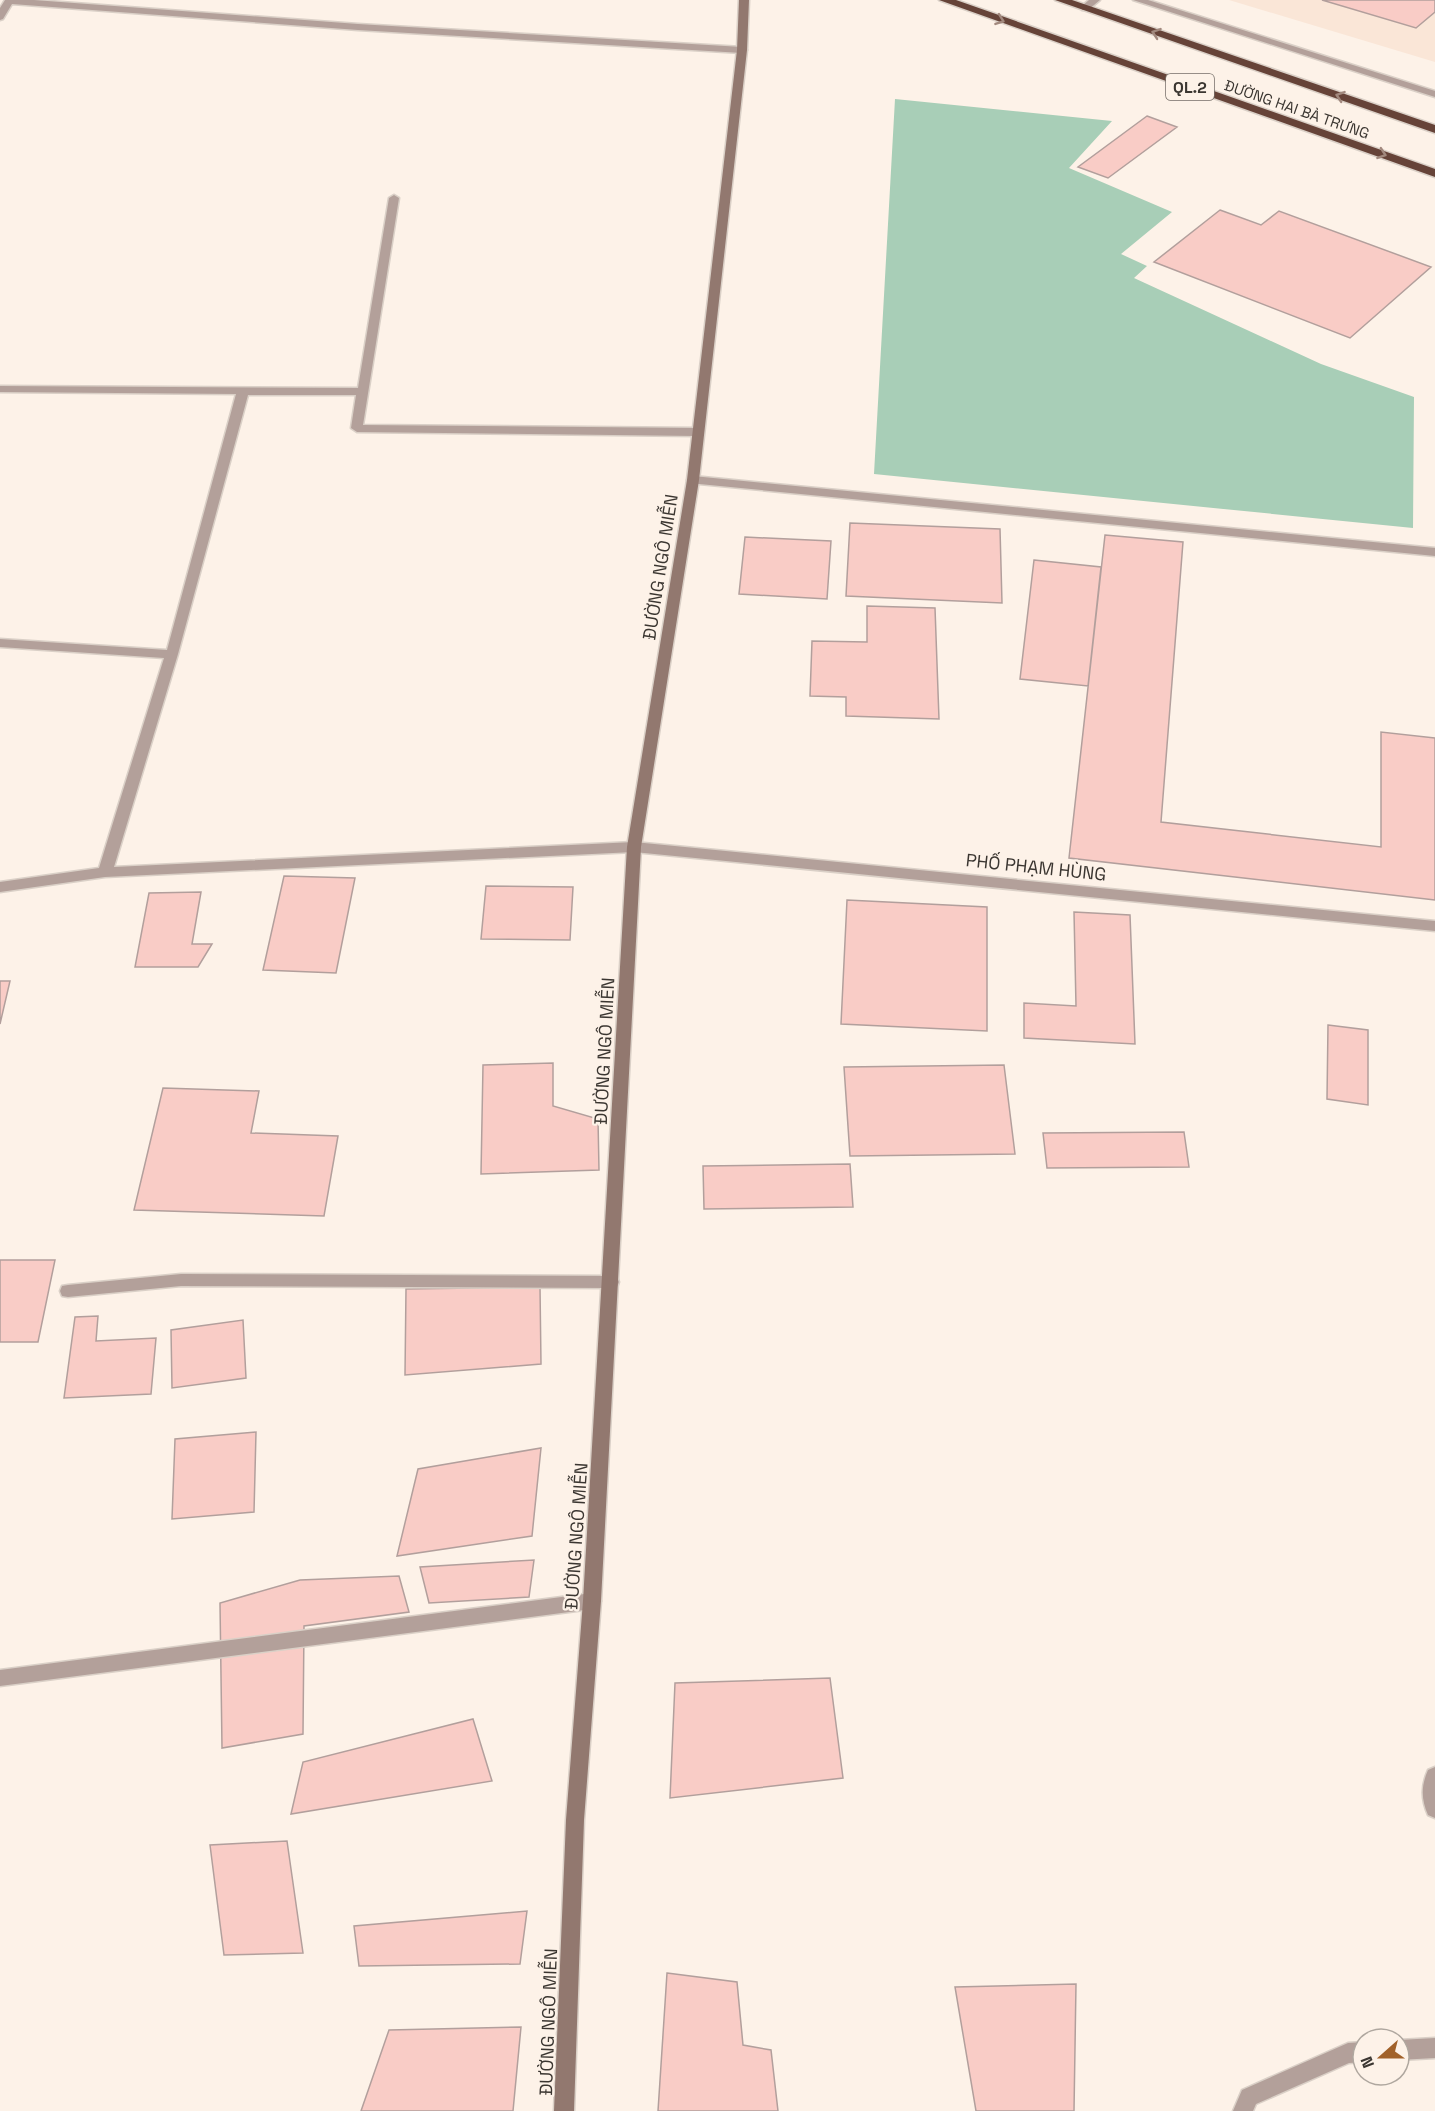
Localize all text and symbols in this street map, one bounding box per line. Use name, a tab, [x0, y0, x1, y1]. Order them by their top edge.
one-way arrow	[994, 13, 1005, 25]
one-way arrow	[1151, 27, 1162, 40]
road number: QL.2	[1166, 74, 1214, 100]
street label: ĐƯỜNG HAI BÀ TRƯNG	[1222, 75, 1372, 143]
one-way arrow	[1335, 91, 1346, 104]
one-way arrow	[1376, 147, 1387, 160]
street label: ĐƯỜNG NGÔ MIỄN	[636, 492, 683, 642]
street label: PHỐ PHẠM HÙNG	[965, 848, 1107, 886]
street label: ĐƯỜNG NGÔ MIỄN	[588, 977, 619, 1125]
street label: ĐƯỜNG NGÔ MIỄN	[558, 1462, 593, 1610]
street label: ĐƯỜNG NGÔ MIỄN	[533, 1948, 562, 2096]
north arrow	[1351, 2027, 1411, 2087]
text: N	[1356, 2053, 1379, 2071]

